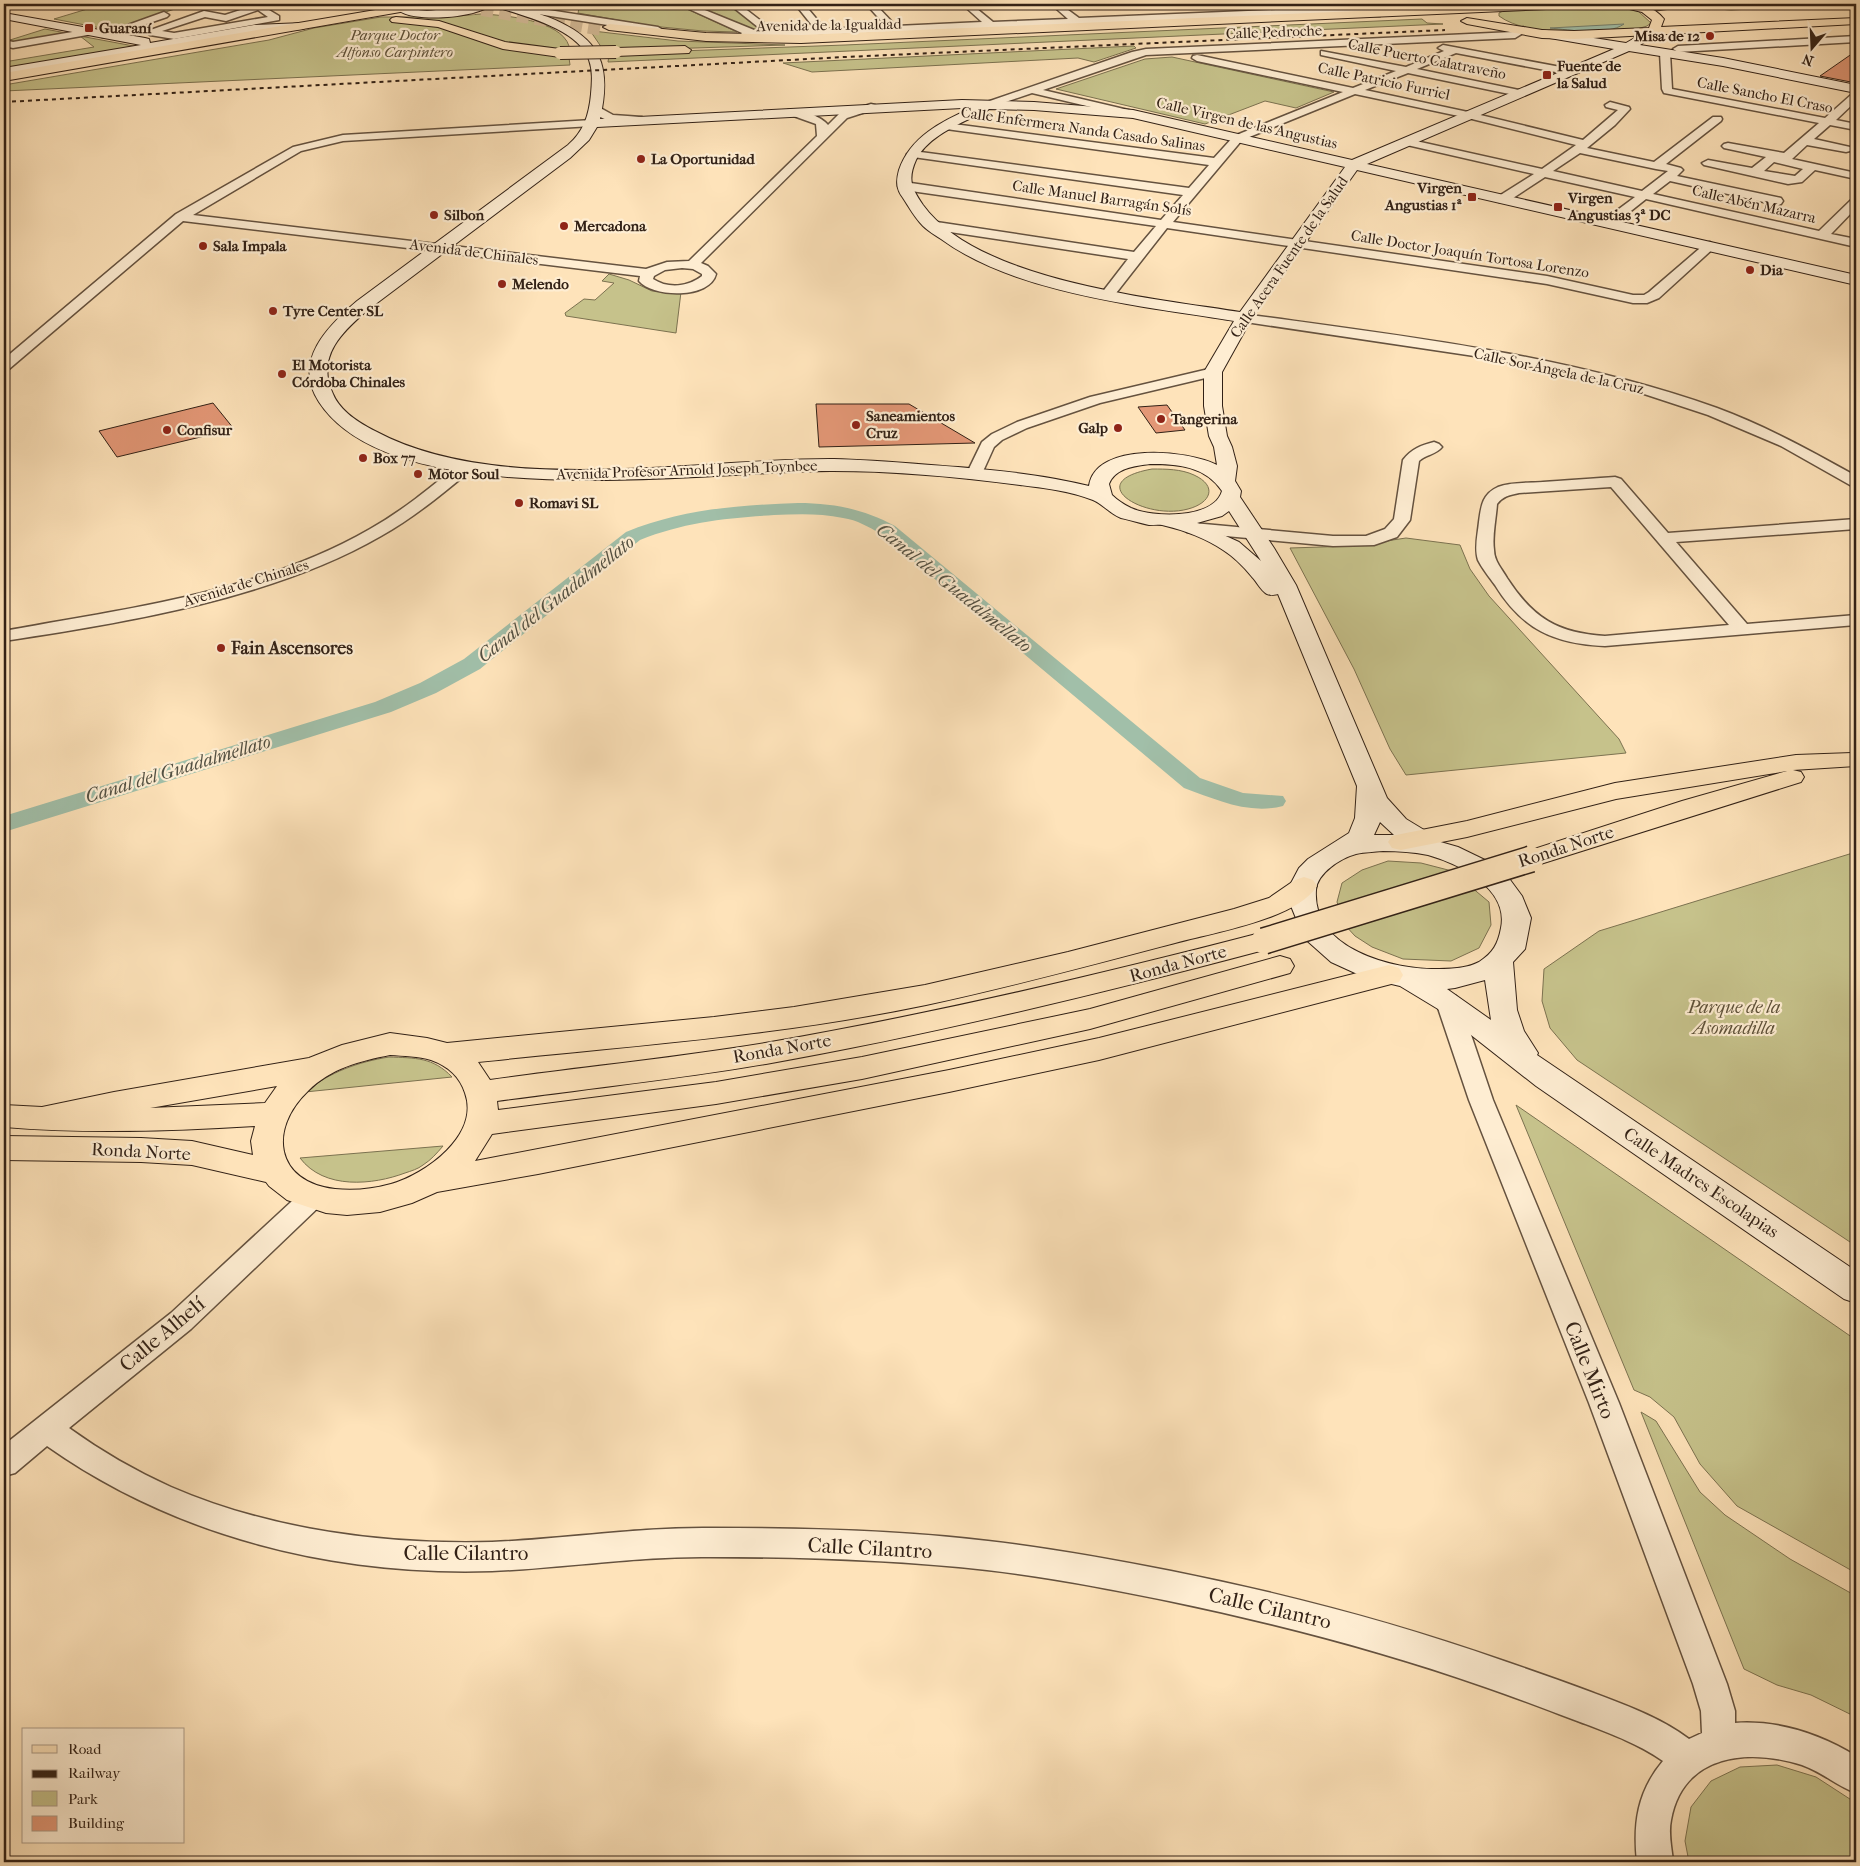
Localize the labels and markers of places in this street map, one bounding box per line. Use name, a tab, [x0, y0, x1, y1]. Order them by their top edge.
place label: Guaraní	[99, 19, 152, 37]
marker: Guaraní	[83, 22, 95, 34]
place label: Misa de 12	[1633, 27, 1700, 45]
marker: Misa de 12	[1704, 30, 1716, 42]
place label: Fuente de la Salud	[1556, 57, 1622, 92]
marker: Fuente de la Salud	[1541, 69, 1553, 81]
place label: La Oportunidad	[651, 150, 755, 168]
marker: La Oportunidad	[635, 153, 647, 165]
place label: Virgen Angustias 1ª	[1384, 179, 1462, 214]
place label: Virgen Angustias 3ª DC	[1567, 189, 1671, 224]
marker: Virgen Angustias 1ª	[1466, 191, 1478, 203]
marker: Virgen Angustias 3ª DC	[1552, 201, 1564, 213]
place label: Silbon	[444, 206, 485, 224]
marker: Silbon	[428, 209, 440, 221]
place label: Mercadona	[573, 217, 647, 235]
marker: Mercadona	[558, 220, 570, 232]
place label: Sala Impala	[213, 237, 288, 255]
marker: Sala Impala	[197, 240, 209, 252]
place label: Dia	[1760, 261, 1784, 279]
marker: Dia	[1744, 264, 1756, 276]
place label: Melendo	[511, 275, 569, 293]
marker: Melendo	[496, 278, 508, 290]
place label: Tyre Center SL	[282, 302, 384, 320]
marker: Tyre Center SL	[267, 305, 279, 317]
place label: El Motorista Córdoba Chinales	[292, 356, 406, 391]
marker: El Motorista Córdoba Chinales	[276, 368, 288, 380]
place label: Saneamientos Cruz	[866, 407, 955, 442]
place label: Tangerina	[1170, 410, 1238, 428]
marker: Tangerina	[1155, 413, 1167, 425]
marker: Saneamientos Cruz	[850, 419, 862, 431]
place label: Galp	[1078, 419, 1108, 437]
place label: Confisur	[177, 421, 233, 439]
marker: Galp	[1112, 422, 1124, 434]
marker: Confisur	[161, 424, 173, 436]
place label: Box 77	[373, 449, 416, 467]
marker: Box 77	[357, 452, 369, 464]
place label: Motor Soul	[427, 465, 500, 483]
marker: Motor Soul	[412, 468, 424, 480]
place label: Romavi SL	[529, 494, 599, 512]
marker: Romavi SL	[513, 497, 525, 509]
place label: Fain Ascensores	[230, 638, 353, 659]
marker: Fain Ascensores	[215, 642, 227, 654]

